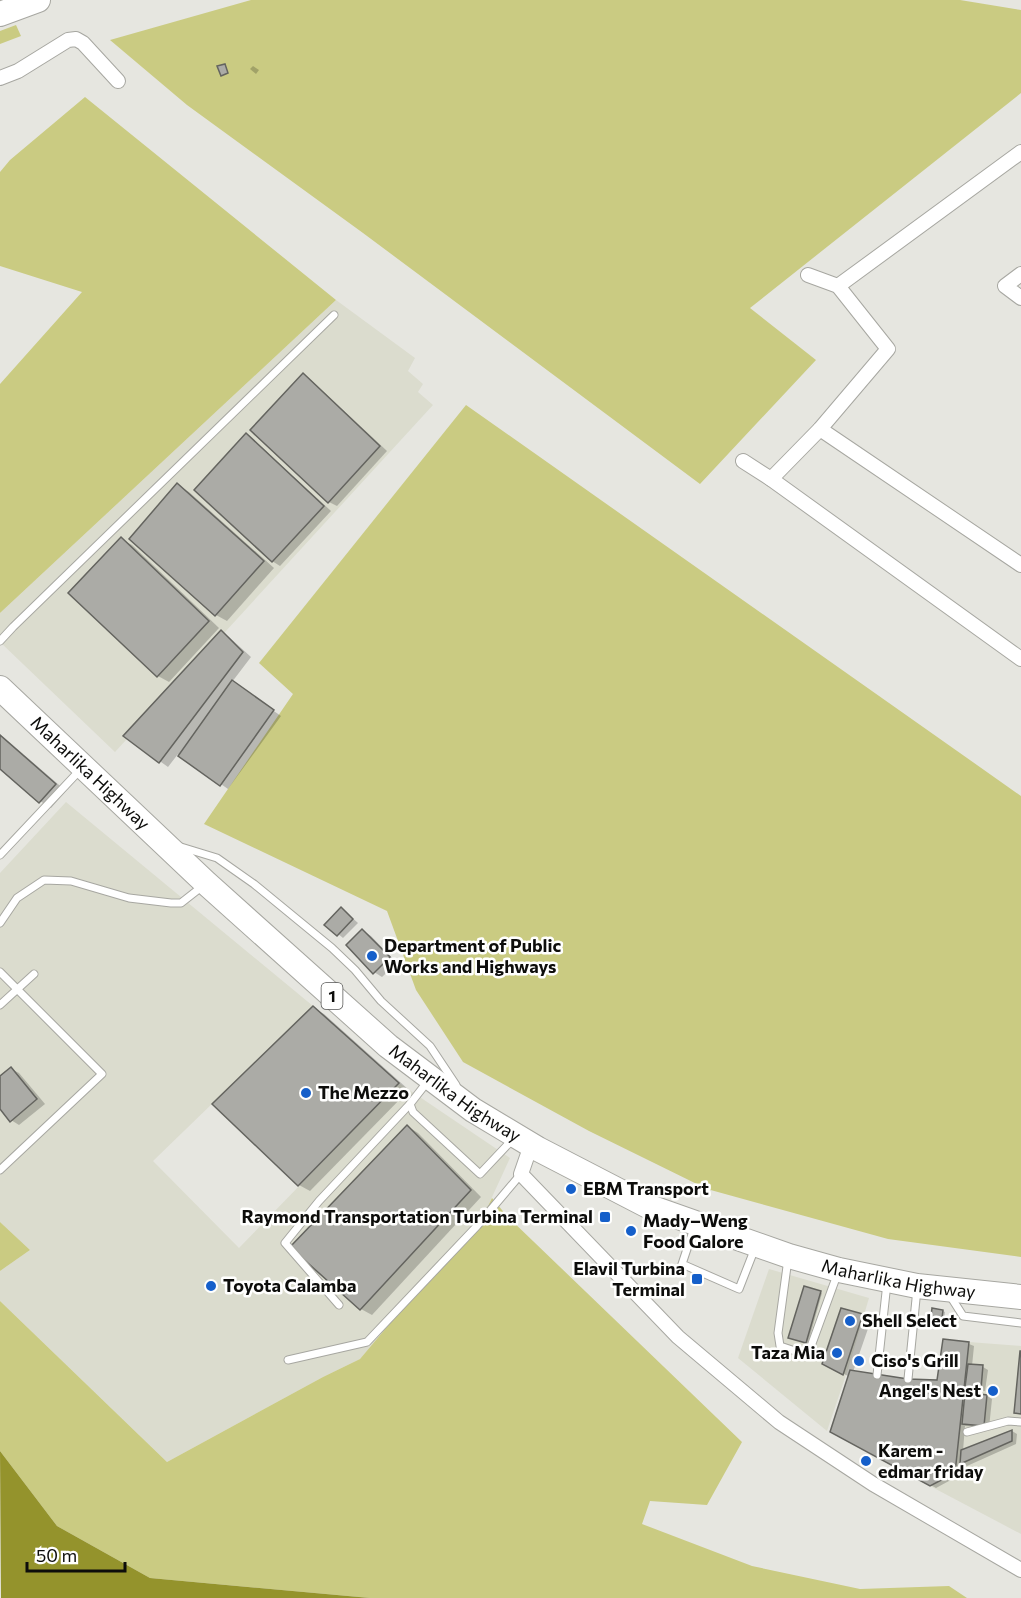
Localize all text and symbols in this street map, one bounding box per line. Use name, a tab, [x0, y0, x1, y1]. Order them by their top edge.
street label: Maharlika Highway	[26, 711, 155, 834]
place label: Department of Public Works and Highways	[384, 934, 562, 977]
marker: Department of Public Works and Highways	[365, 949, 379, 963]
road number: 1	[322, 983, 342, 1009]
street label: Maharlika Highway	[385, 1039, 525, 1146]
place label: The Mezzo	[318, 1081, 409, 1103]
marker: The Mezzo	[299, 1086, 313, 1100]
place label: EBM Transport	[583, 1177, 709, 1199]
marker: EBM Transport	[564, 1182, 578, 1196]
place label: Raymond Transportation Turbina Terminal	[242, 1205, 593, 1227]
place label: Mady–Weng Food Galore	[643, 1209, 748, 1252]
marker: Raymond Transportation Turbina Terminal	[598, 1210, 612, 1224]
marker: Mady–Weng Food Galore	[624, 1224, 638, 1238]
street label: Maharlika Highway	[819, 1254, 977, 1302]
place label: Elavil Turbina Terminal	[573, 1257, 685, 1300]
marker: Elavil Turbina Terminal	[690, 1272, 704, 1286]
place label: Toyota Calamba	[223, 1274, 356, 1296]
marker: Toyota Calamba	[204, 1279, 218, 1293]
place label: Shell Select	[862, 1309, 957, 1331]
marker: Shell Select	[843, 1314, 857, 1328]
place label: Taza Mia	[751, 1341, 825, 1363]
marker: Taza Mia	[830, 1346, 844, 1360]
place label: Ciso's Grill	[871, 1349, 959, 1371]
marker: Ciso's Grill	[852, 1354, 866, 1368]
place label: Angel's Nest	[879, 1379, 981, 1401]
marker: Angel's Nest	[986, 1384, 1000, 1398]
place label: Karem - edmar friday	[878, 1439, 984, 1482]
marker: Karem - edmar friday	[859, 1454, 873, 1468]
scale bar	[27, 1535, 124, 1573]
text: 50 m	[36, 1544, 77, 1566]

